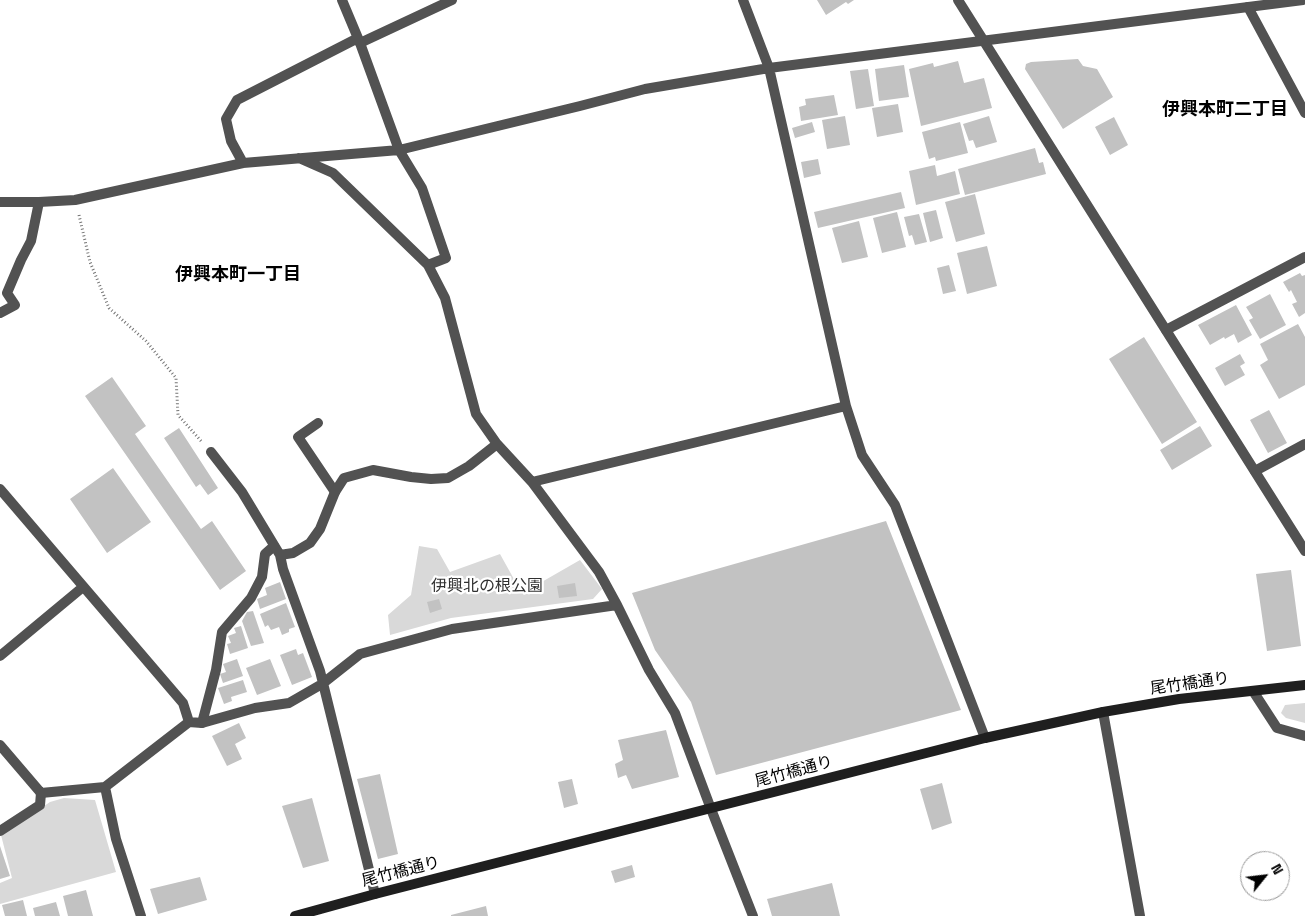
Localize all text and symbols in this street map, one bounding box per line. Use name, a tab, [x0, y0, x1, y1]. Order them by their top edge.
district label: 伊興本町二丁目	[1162, 99, 1288, 121]
district label: 伊興本町一丁目	[175, 264, 301, 286]
park label: 伊興北の根公園	[431, 577, 543, 597]
street label: 尾竹橋通り	[1149, 669, 1231, 699]
street label: 尾竹橋通り	[753, 752, 835, 792]
north arrow	[1240, 851, 1290, 901]
street label: 尾竹橋通り	[360, 853, 442, 891]
text: N	[1267, 861, 1287, 878]

